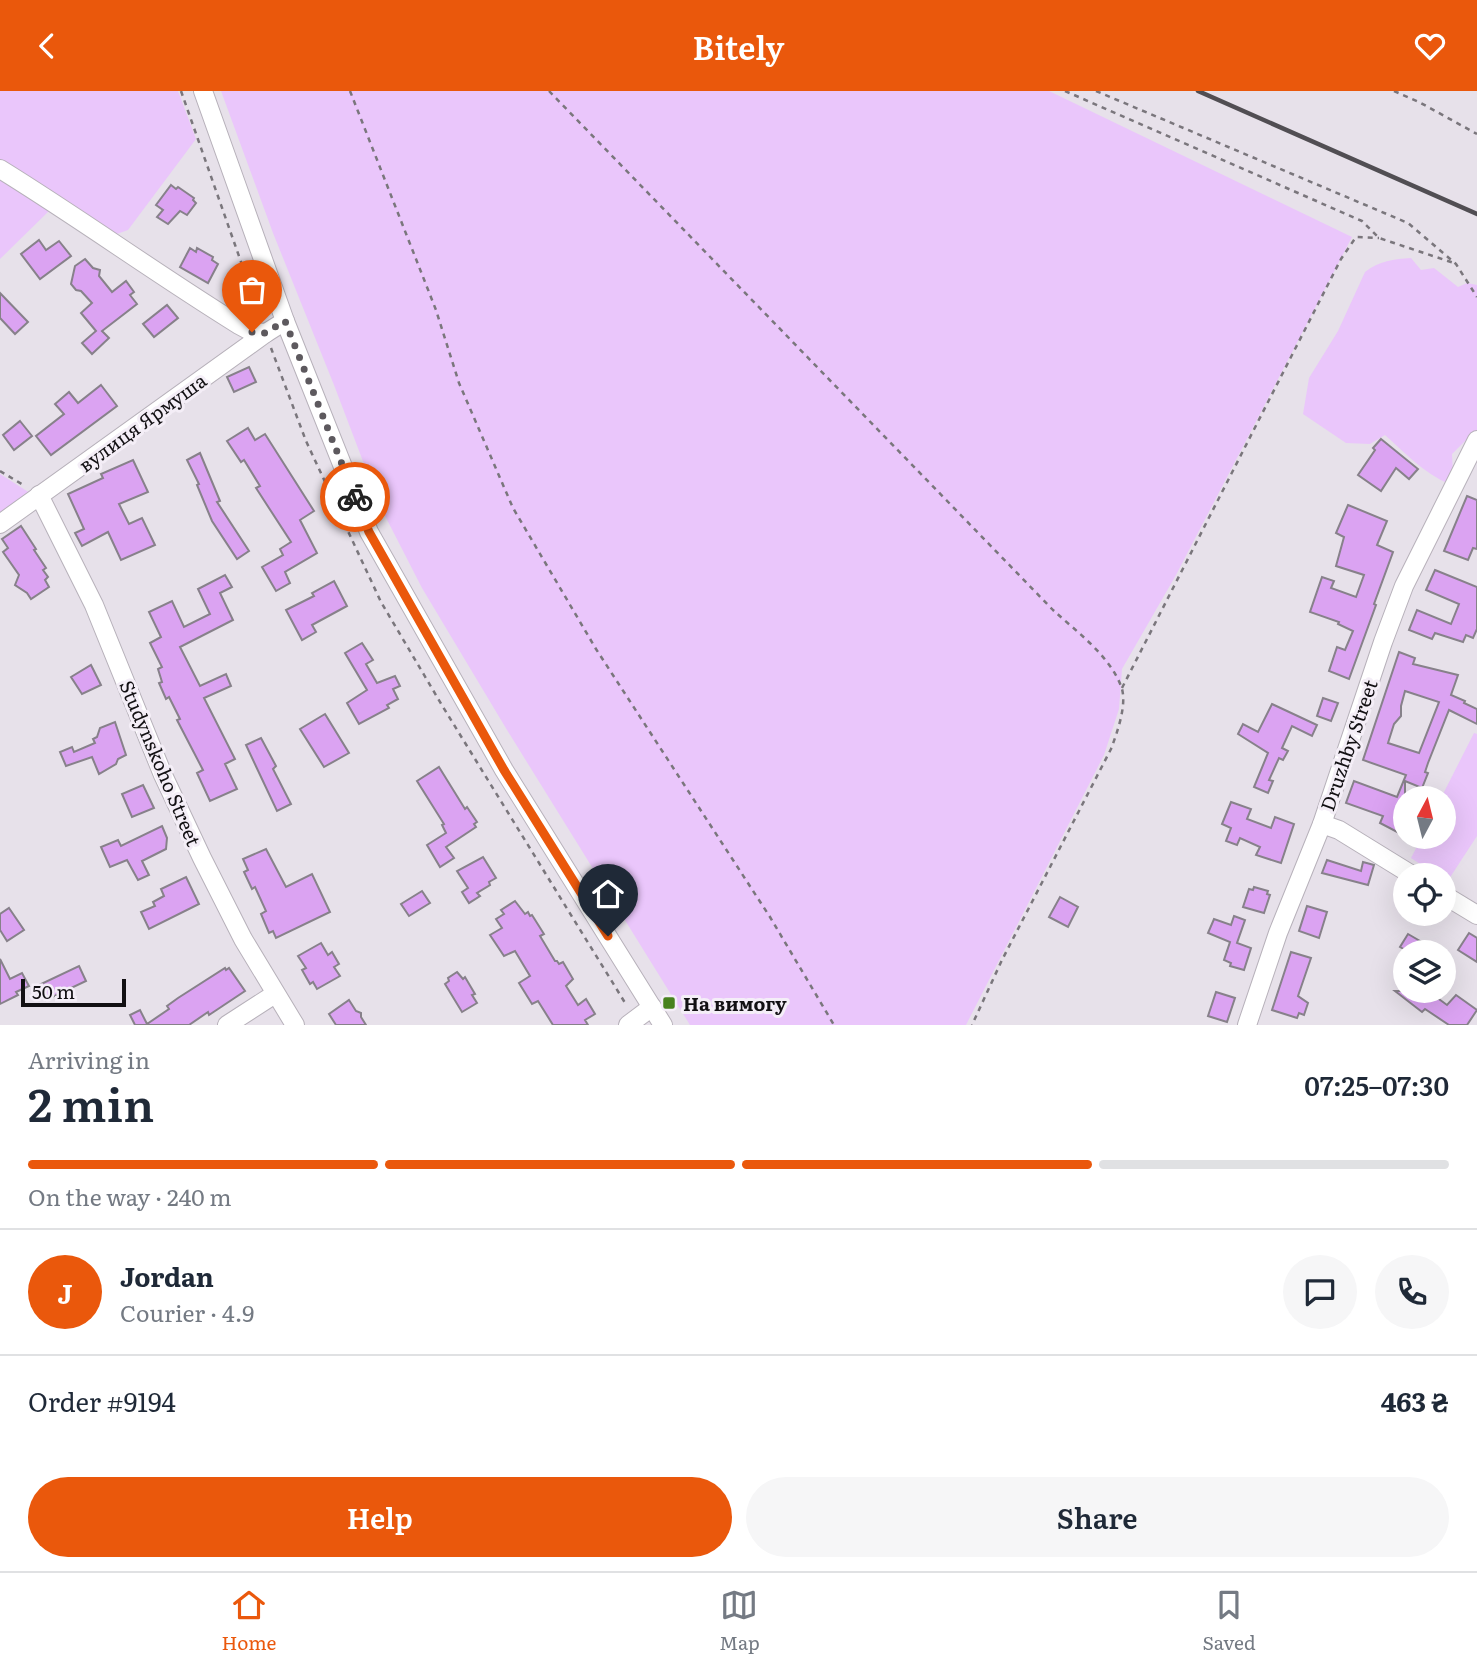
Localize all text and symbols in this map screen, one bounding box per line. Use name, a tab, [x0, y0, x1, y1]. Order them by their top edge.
text: Bitely	[692, 22, 785, 70]
icon: back	[28, 27, 66, 65]
icon: heart	[1411, 27, 1449, 65]
pin	[222, 260, 282, 332]
icon: bag	[233, 271, 271, 309]
street label: вулиця Ярмуша	[72, 366, 212, 478]
courier	[320, 462, 390, 532]
icon: bike	[336, 478, 374, 516]
street label: Druzhby Street	[1312, 675, 1384, 814]
street label: Studynskoho Street	[113, 676, 209, 851]
north arrow	[1393, 786, 1456, 849]
map controls	[1393, 786, 1456, 1003]
button: locate	[1393, 863, 1456, 926]
pin	[578, 864, 638, 936]
icon: home	[589, 875, 627, 913]
button: layers	[1393, 940, 1456, 1003]
scale bar	[21, 976, 126, 1008]
text: 50 m	[32, 977, 75, 1005]
place label: На вимогу	[683, 989, 787, 1017]
marker: На вимогу	[661, 995, 677, 1011]
text: Arriving in	[28, 1042, 150, 1076]
text: 07:25–07:30	[1304, 1065, 1449, 1104]
text: 2 min	[28, 1068, 154, 1136]
text: On the way · 240 m	[28, 1179, 232, 1213]
button: chat	[1283, 1255, 1357, 1329]
button: phone	[1375, 1255, 1449, 1329]
text: Jordan	[120, 1256, 214, 1295]
text: J	[58, 1273, 72, 1312]
text: Courier · 4.9	[120, 1295, 254, 1329]
text: Order #9194	[28, 1381, 176, 1420]
text: 463 ₴	[1381, 1381, 1449, 1420]
button: Help	[28, 1477, 732, 1557]
button: Share	[746, 1477, 1449, 1557]
tab: Home	[221, 1586, 276, 1656]
tab: Map	[719, 1586, 760, 1656]
tab: Saved	[1203, 1586, 1256, 1656]

